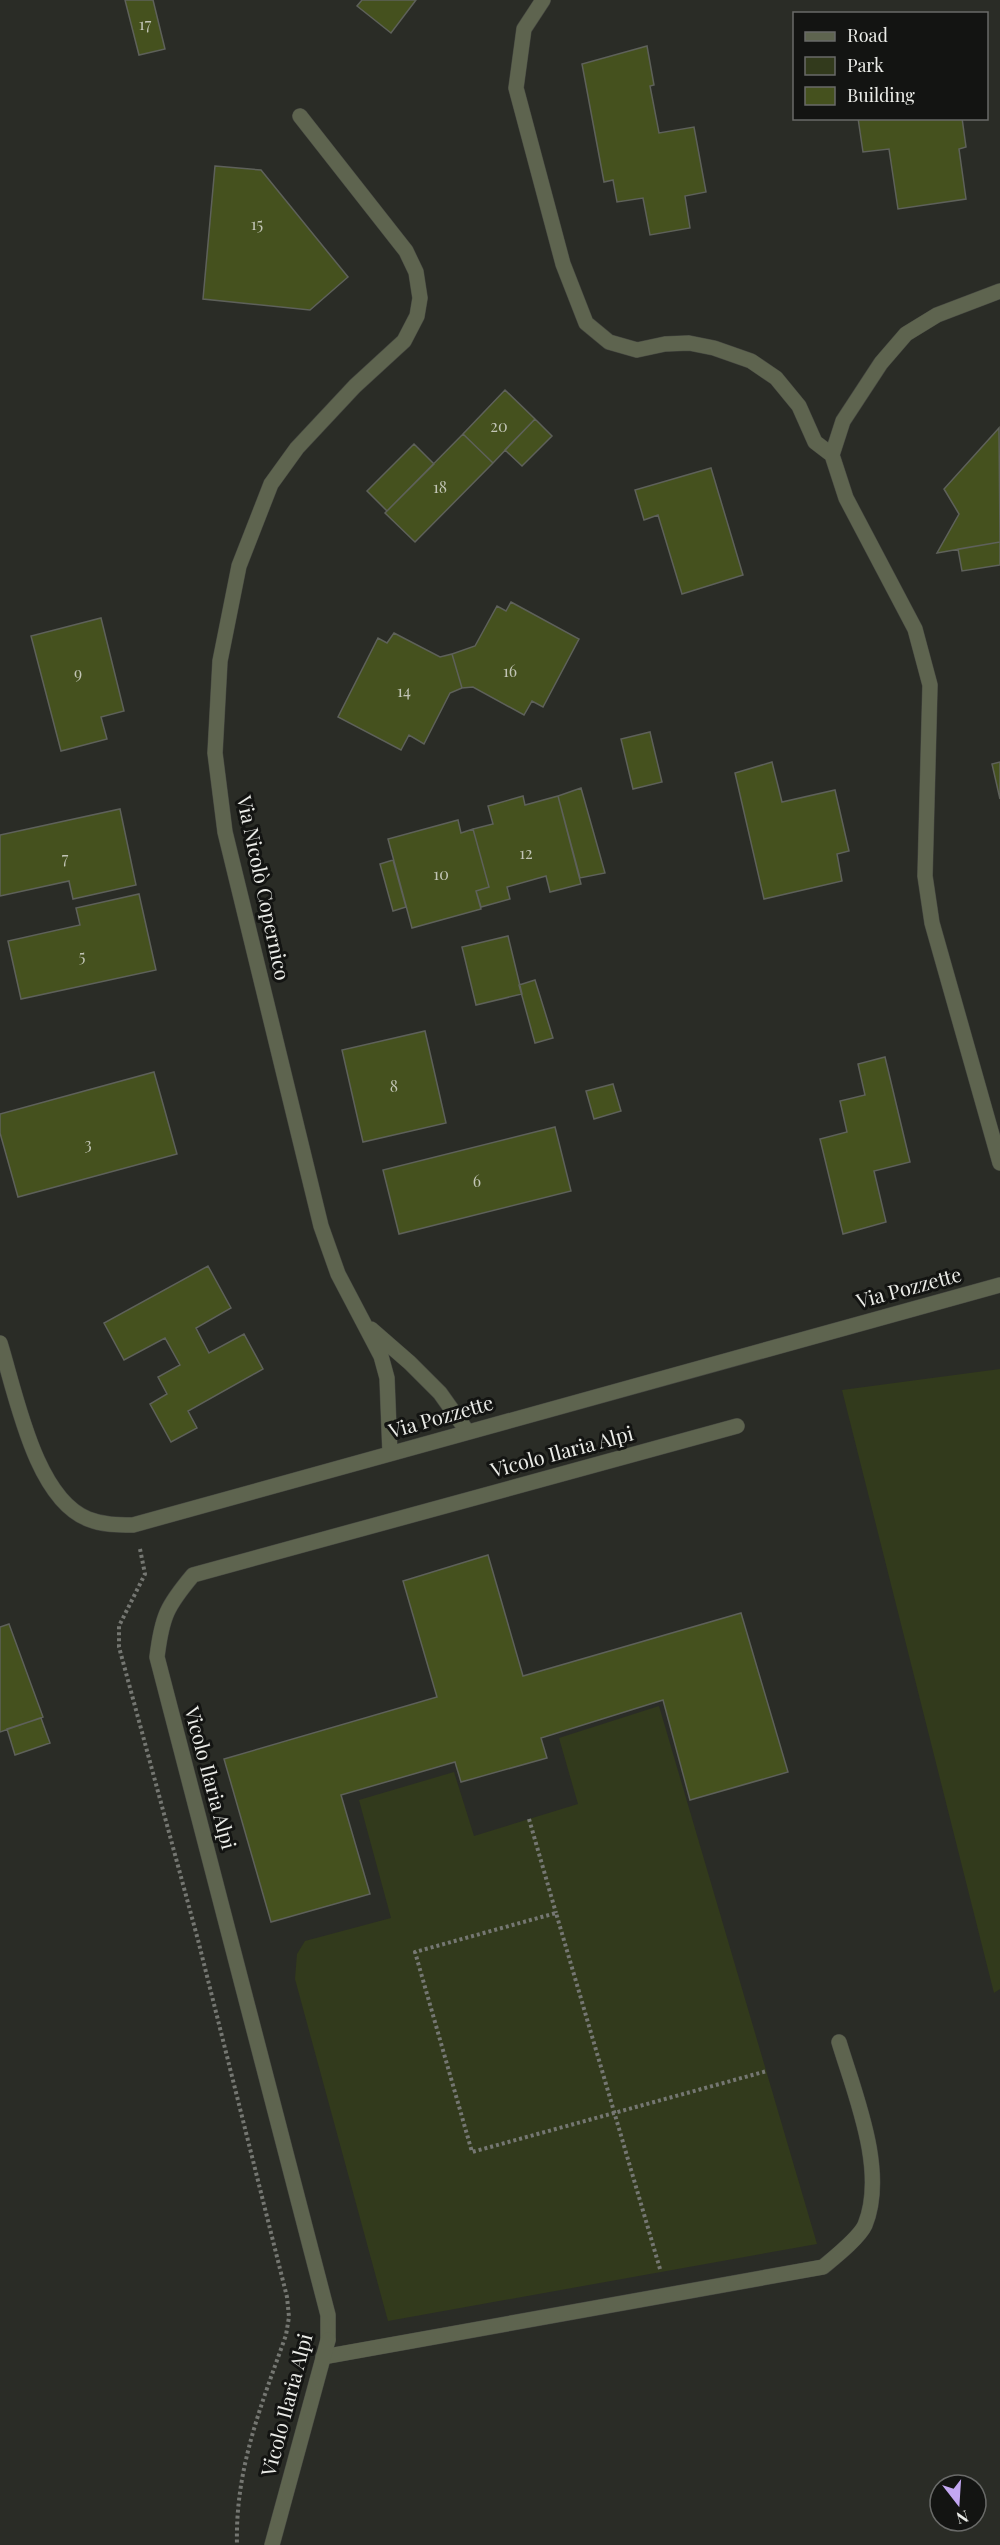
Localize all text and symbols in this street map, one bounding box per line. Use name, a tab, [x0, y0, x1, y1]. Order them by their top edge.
legend	[793, 12, 988, 120]
house number: 17	[139, 13, 152, 34]
text: Road	[847, 23, 888, 47]
text: Park	[847, 53, 884, 77]
text: Building	[847, 83, 915, 107]
house number: 15	[251, 213, 263, 234]
house number: 20	[490, 415, 508, 436]
house number: 18	[433, 476, 447, 497]
house number: 16	[503, 660, 517, 681]
house number: 9	[74, 662, 82, 683]
house number: 14	[397, 680, 411, 701]
street label: Via Nicolò Copernico	[231, 792, 297, 983]
house number: 12	[519, 842, 533, 863]
house number: 7	[62, 847, 69, 868]
house number: 10	[433, 863, 449, 884]
house number: 5	[79, 945, 85, 966]
house number: 8	[390, 1075, 398, 1096]
house number: 3	[84, 1133, 92, 1154]
house number: 6	[473, 1170, 481, 1191]
street label: Via Pozzette	[852, 1260, 964, 1314]
street label: Via Pozzette	[384, 1388, 496, 1444]
street label: Vicolo Ilaria Alpi	[486, 1418, 636, 1483]
street label: Vicolo Ilaria Alpi	[179, 1702, 244, 1852]
street label: Vicolo Ilaria Alpi	[253, 2330, 318, 2480]
north arrow	[928, 2473, 988, 2533]
text: N	[954, 2506, 971, 2530]

